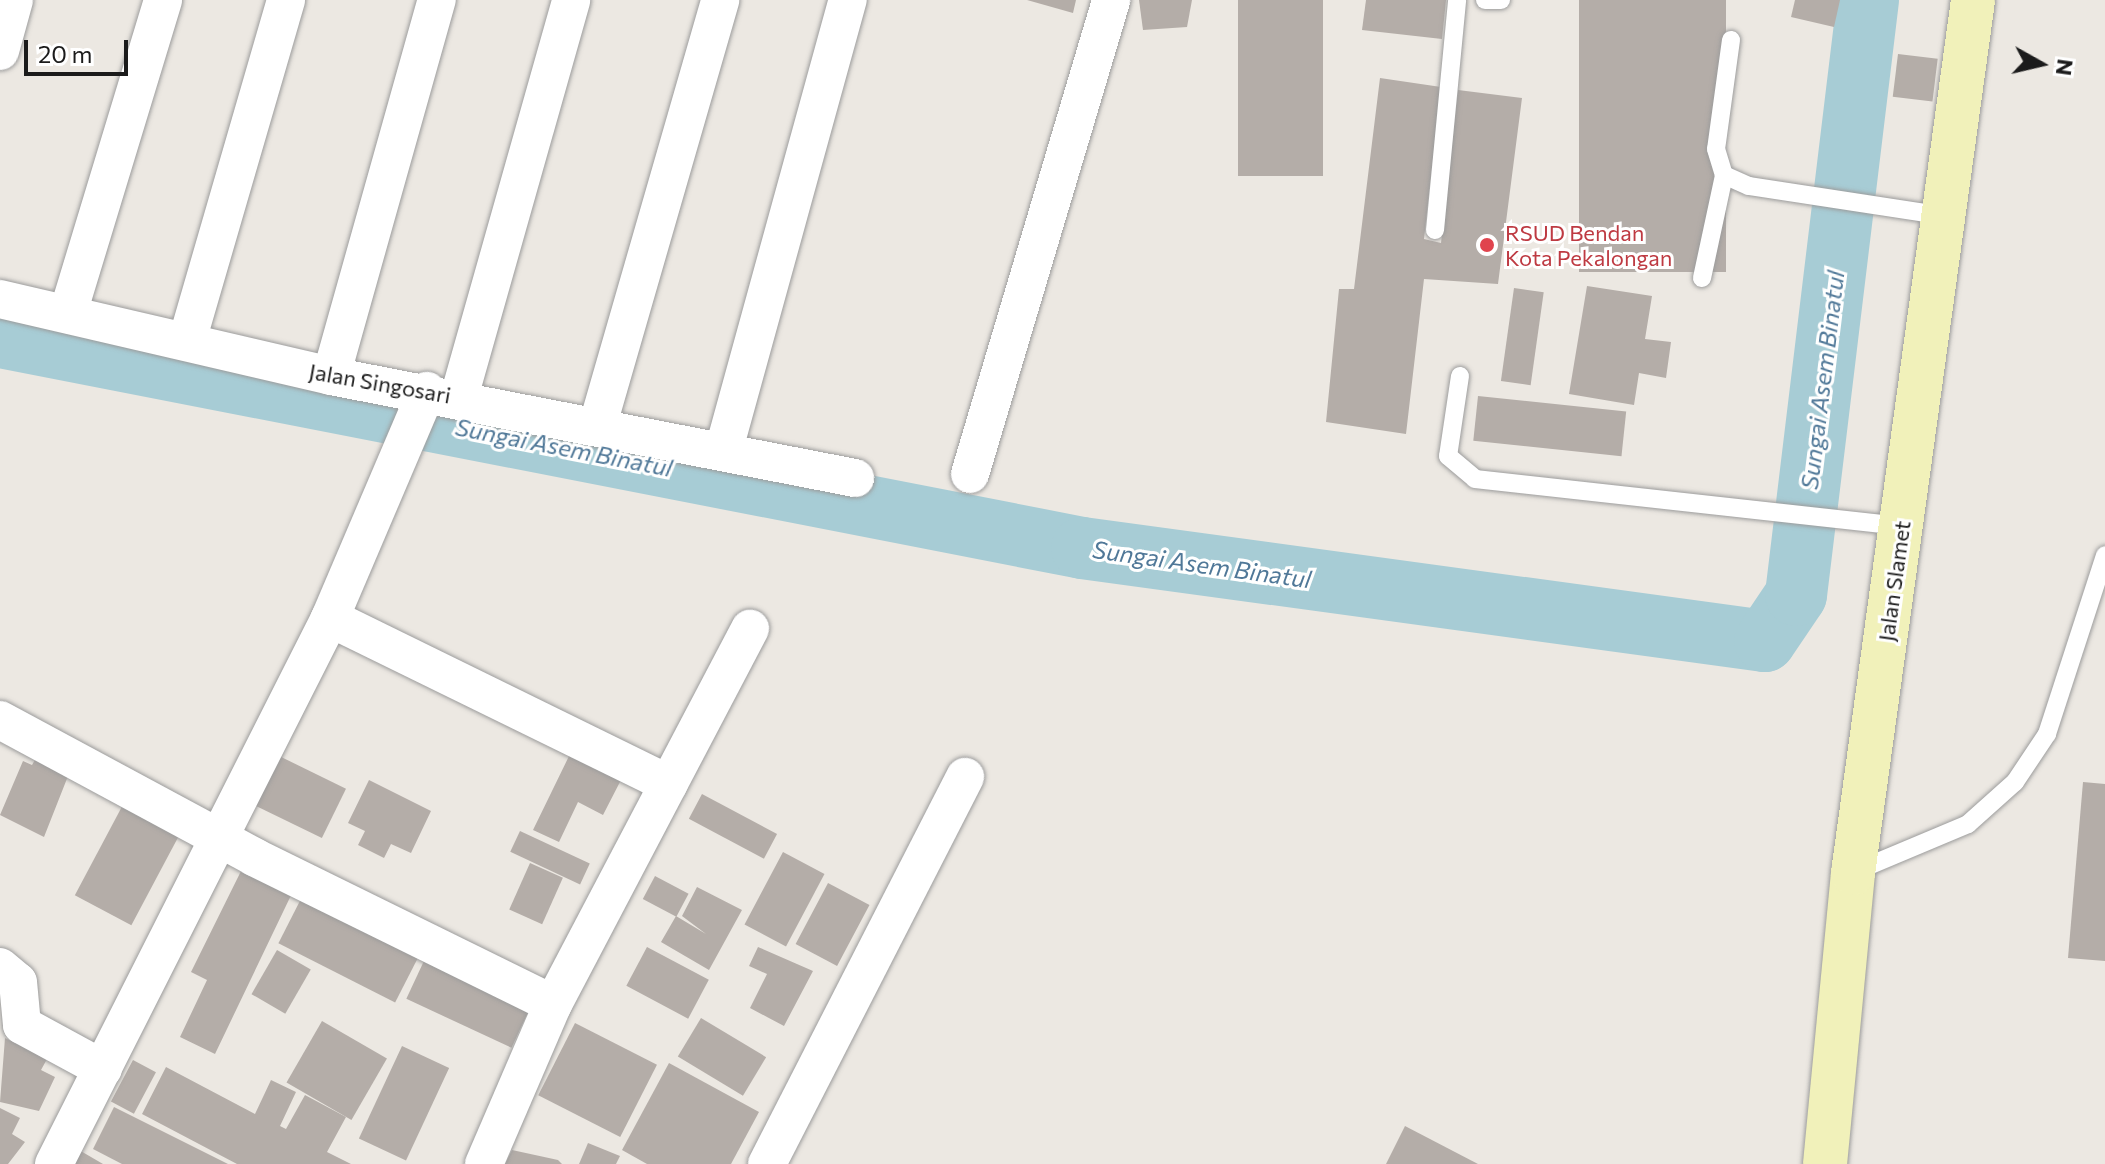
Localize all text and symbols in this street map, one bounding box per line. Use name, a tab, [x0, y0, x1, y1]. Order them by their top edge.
scale bar	[28, 24, 132, 74]
north arrow	[2001, 24, 2081, 104]
text: 20 m	[38, 39, 92, 68]
text: N	[2051, 57, 2080, 77]
place label: RSUD Bendan Kota Pekalongan	[1505, 219, 1672, 270]
marker: RSUD Bendan Kota Pekalongan	[1476, 234, 1498, 256]
water label: Sungai Asem Binatul	[1794, 269, 1850, 491]
street label: Jalan Singosari	[307, 358, 453, 408]
water label: Sungai Asem Binatul	[453, 412, 675, 482]
street label: Jalan Slamet	[1872, 519, 1916, 643]
water label: Sungai Asem Binatul	[1091, 534, 1313, 594]

